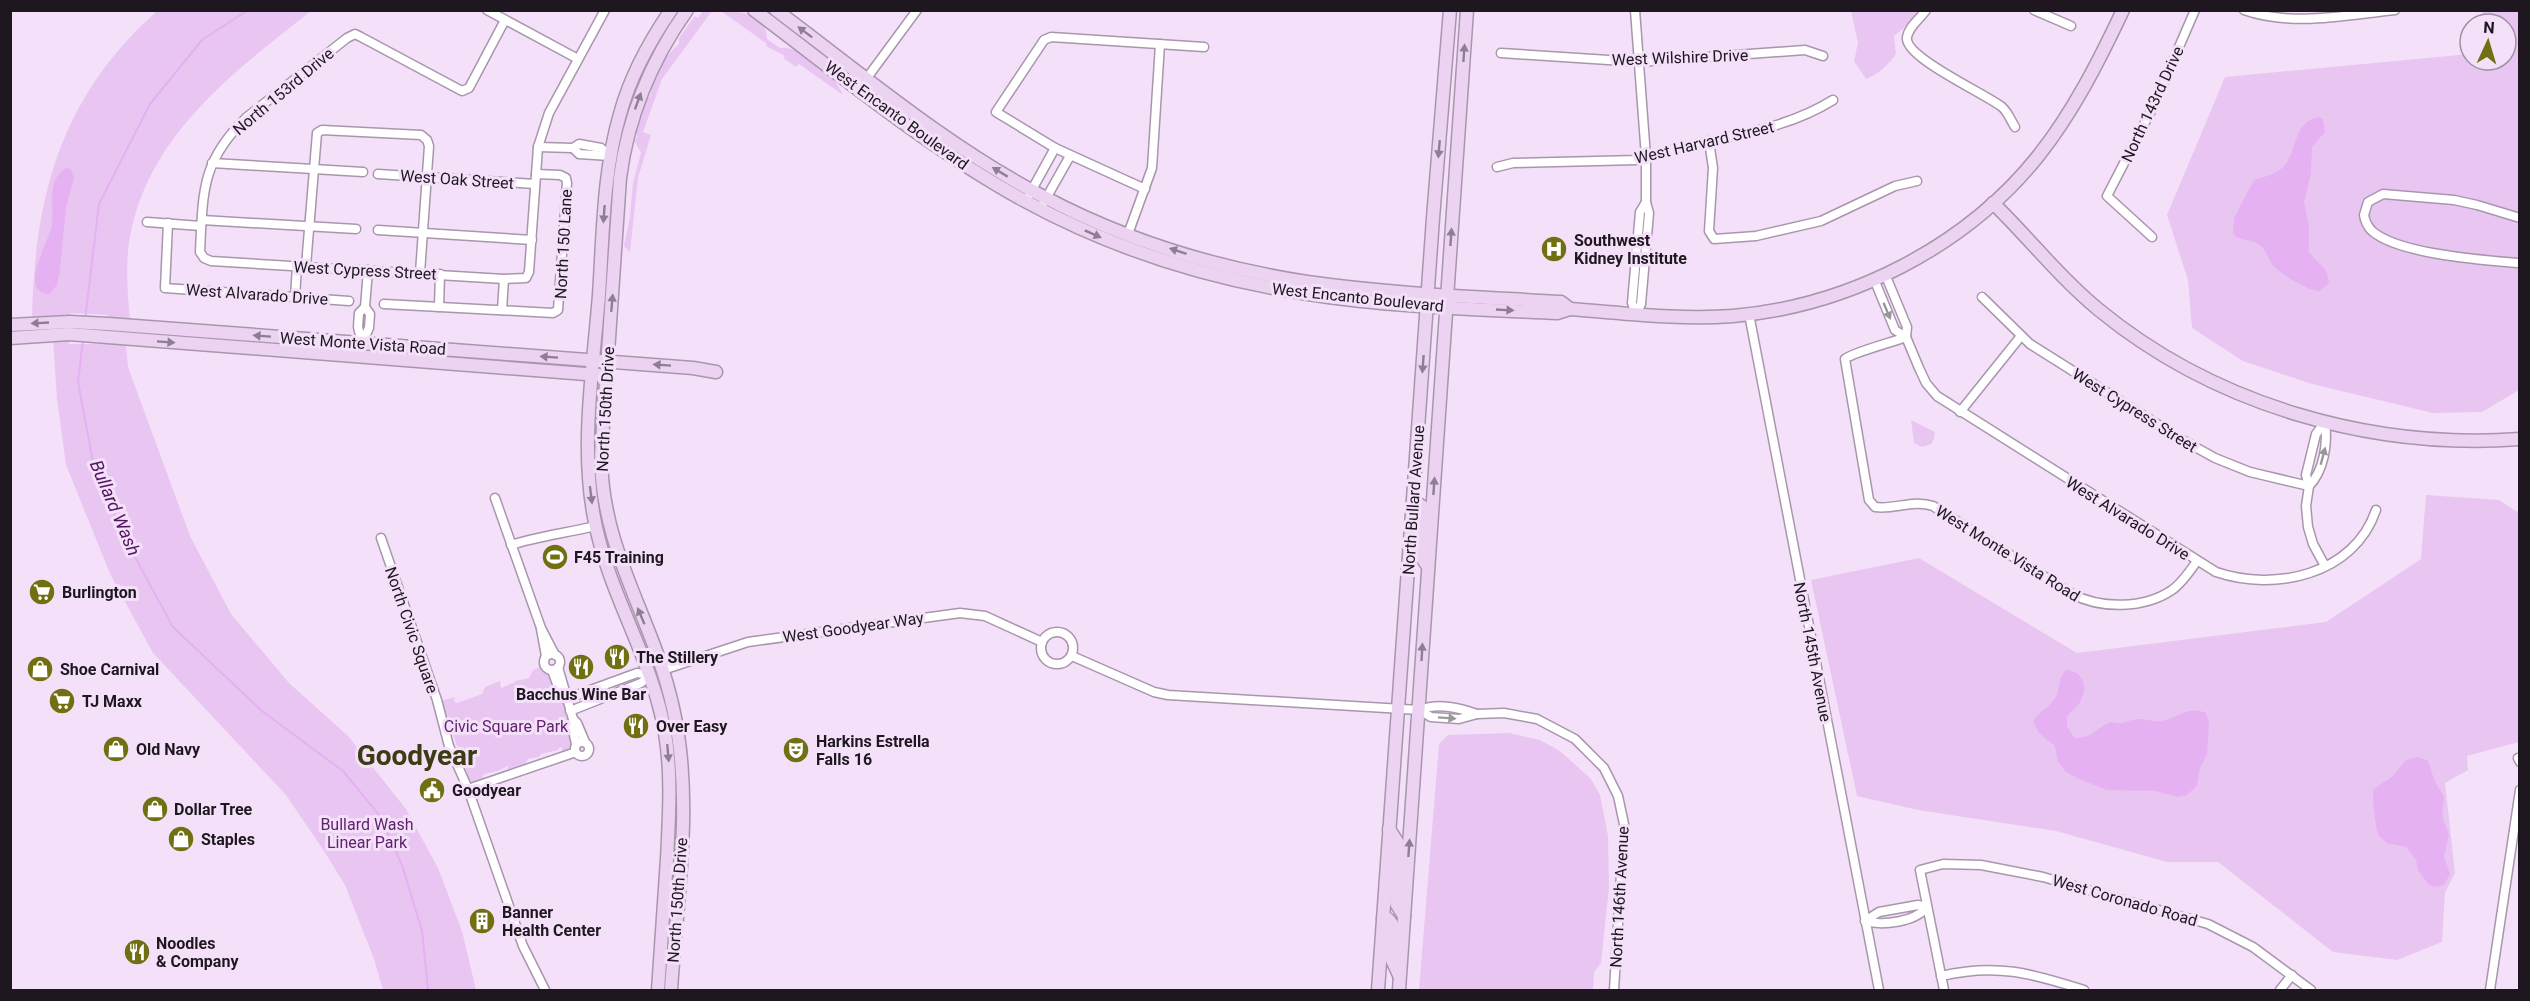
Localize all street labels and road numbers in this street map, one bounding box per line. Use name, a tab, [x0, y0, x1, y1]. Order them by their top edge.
street label: North 143rd Drive	[2117, 43, 2188, 165]
street label: North 153rd Drive	[229, 44, 338, 139]
street label: West Wilshire Drive	[1611, 46, 1749, 69]
street label: West Encanto Boulevard	[821, 57, 972, 174]
street label: West Harvard Street	[1633, 117, 1776, 168]
street label: West Oak Street	[399, 166, 514, 193]
street label: North 150 Lane	[551, 189, 576, 299]
street label: West Cypress Street	[293, 257, 437, 284]
street label: West Encanto Boulevard	[1271, 279, 1445, 316]
street label: West Alvarado Drive	[185, 280, 329, 309]
street label: West Monte Vista Road	[279, 328, 447, 359]
street label: North 150th Drive	[593, 346, 618, 472]
street label: West Cypress Street	[2069, 364, 2201, 456]
street label: North Bullard Avenue	[1399, 424, 1428, 576]
street label: West Alvarado Drive	[2062, 473, 2193, 564]
street label: West Monte Vista Road	[1932, 501, 2083, 606]
street label: North Civic Square	[381, 564, 442, 696]
street label: North 145th Avenue	[1790, 581, 1835, 723]
street label: West Goodyear Way	[781, 608, 925, 647]
street label: North 146th Avenue	[1606, 826, 1633, 968]
street label: North 150th Drive	[664, 837, 691, 963]
street label: West Coronado Road	[2050, 871, 2200, 930]

